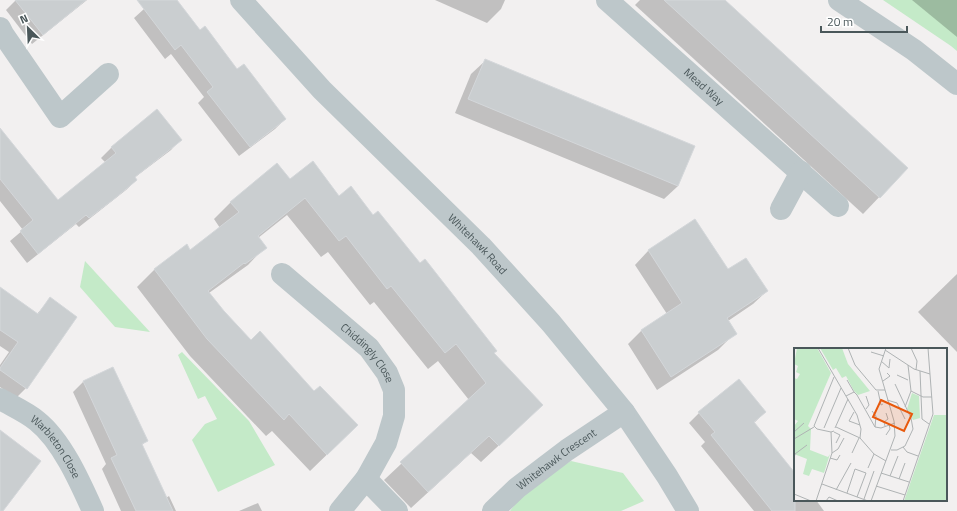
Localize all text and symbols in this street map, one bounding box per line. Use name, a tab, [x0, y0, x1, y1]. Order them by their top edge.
north arrow	[8, 8, 48, 48]
scale bar	[821, 8, 907, 34]
text: N	[17, 10, 31, 28]
text: 20 m	[827, 12, 853, 31]
street label: Mead Way	[680, 64, 728, 109]
street label: Whitehawk Road	[445, 210, 511, 278]
street label: Chiddingly Close	[337, 319, 398, 385]
inset map	[794, 348, 947, 501]
street label: Warbleton Close	[27, 411, 85, 482]
street label: Whitehawk Crescent	[513, 425, 600, 494]

